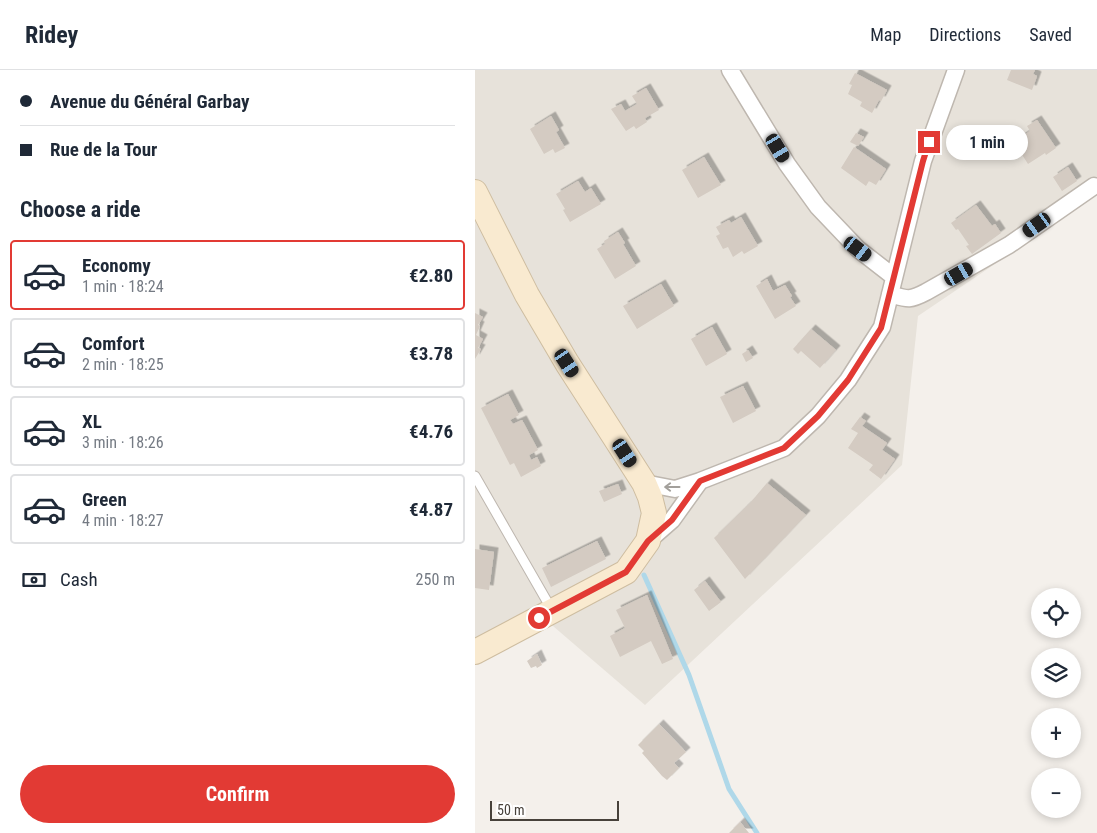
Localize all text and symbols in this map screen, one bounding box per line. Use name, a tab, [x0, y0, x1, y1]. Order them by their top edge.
text: Ridey	[25, 21, 78, 49]
text: Map	[870, 24, 901, 45]
text: Directions	[929, 24, 1001, 45]
text: Saved	[1029, 24, 1072, 45]
text: Avenue du Général Garbay	[50, 90, 250, 113]
callout: 1 min	[947, 124, 1029, 160]
car	[763, 131, 792, 165]
route end	[918, 131, 940, 153]
text: 1 min	[969, 133, 1005, 152]
text: Rue de la Tour	[50, 138, 157, 161]
text: Choose a ride	[20, 197, 141, 222]
car	[1020, 210, 1053, 240]
car	[841, 234, 874, 264]
icon: car	[22, 253, 67, 298]
text: Economy	[82, 254, 151, 277]
car	[942, 260, 975, 288]
text: €2.80	[409, 264, 453, 287]
text: 1 min · 18:24	[82, 277, 164, 296]
icon: car	[22, 331, 67, 376]
text: Comfort	[82, 332, 145, 355]
text: €3.78	[409, 342, 453, 365]
car	[552, 346, 581, 380]
text: 2 min · 18:25	[82, 355, 164, 374]
icon: car	[22, 409, 67, 454]
text: XL	[82, 410, 102, 433]
text: €4.76	[409, 420, 453, 443]
text: 3 min · 18:26	[82, 433, 164, 452]
car	[610, 436, 639, 470]
one-way arrow	[665, 482, 681, 492]
icon: car	[22, 487, 67, 532]
text: Green	[82, 488, 127, 511]
text: €4.87	[409, 498, 453, 521]
text: 4 min · 18:27	[82, 511, 164, 530]
icon: cash	[20, 566, 48, 594]
text: Cash	[60, 568, 98, 591]
text: 250 m	[416, 570, 455, 589]
map controls	[1031, 588, 1081, 818]
button: locate	[1031, 588, 1081, 638]
route start	[528, 607, 550, 629]
button: layers	[1031, 648, 1081, 698]
button: +	[1031, 708, 1081, 758]
button: Confirm	[20, 765, 455, 823]
button: −	[1031, 768, 1081, 818]
scale bar	[490, 798, 619, 821]
text: 50 m	[497, 802, 525, 818]

